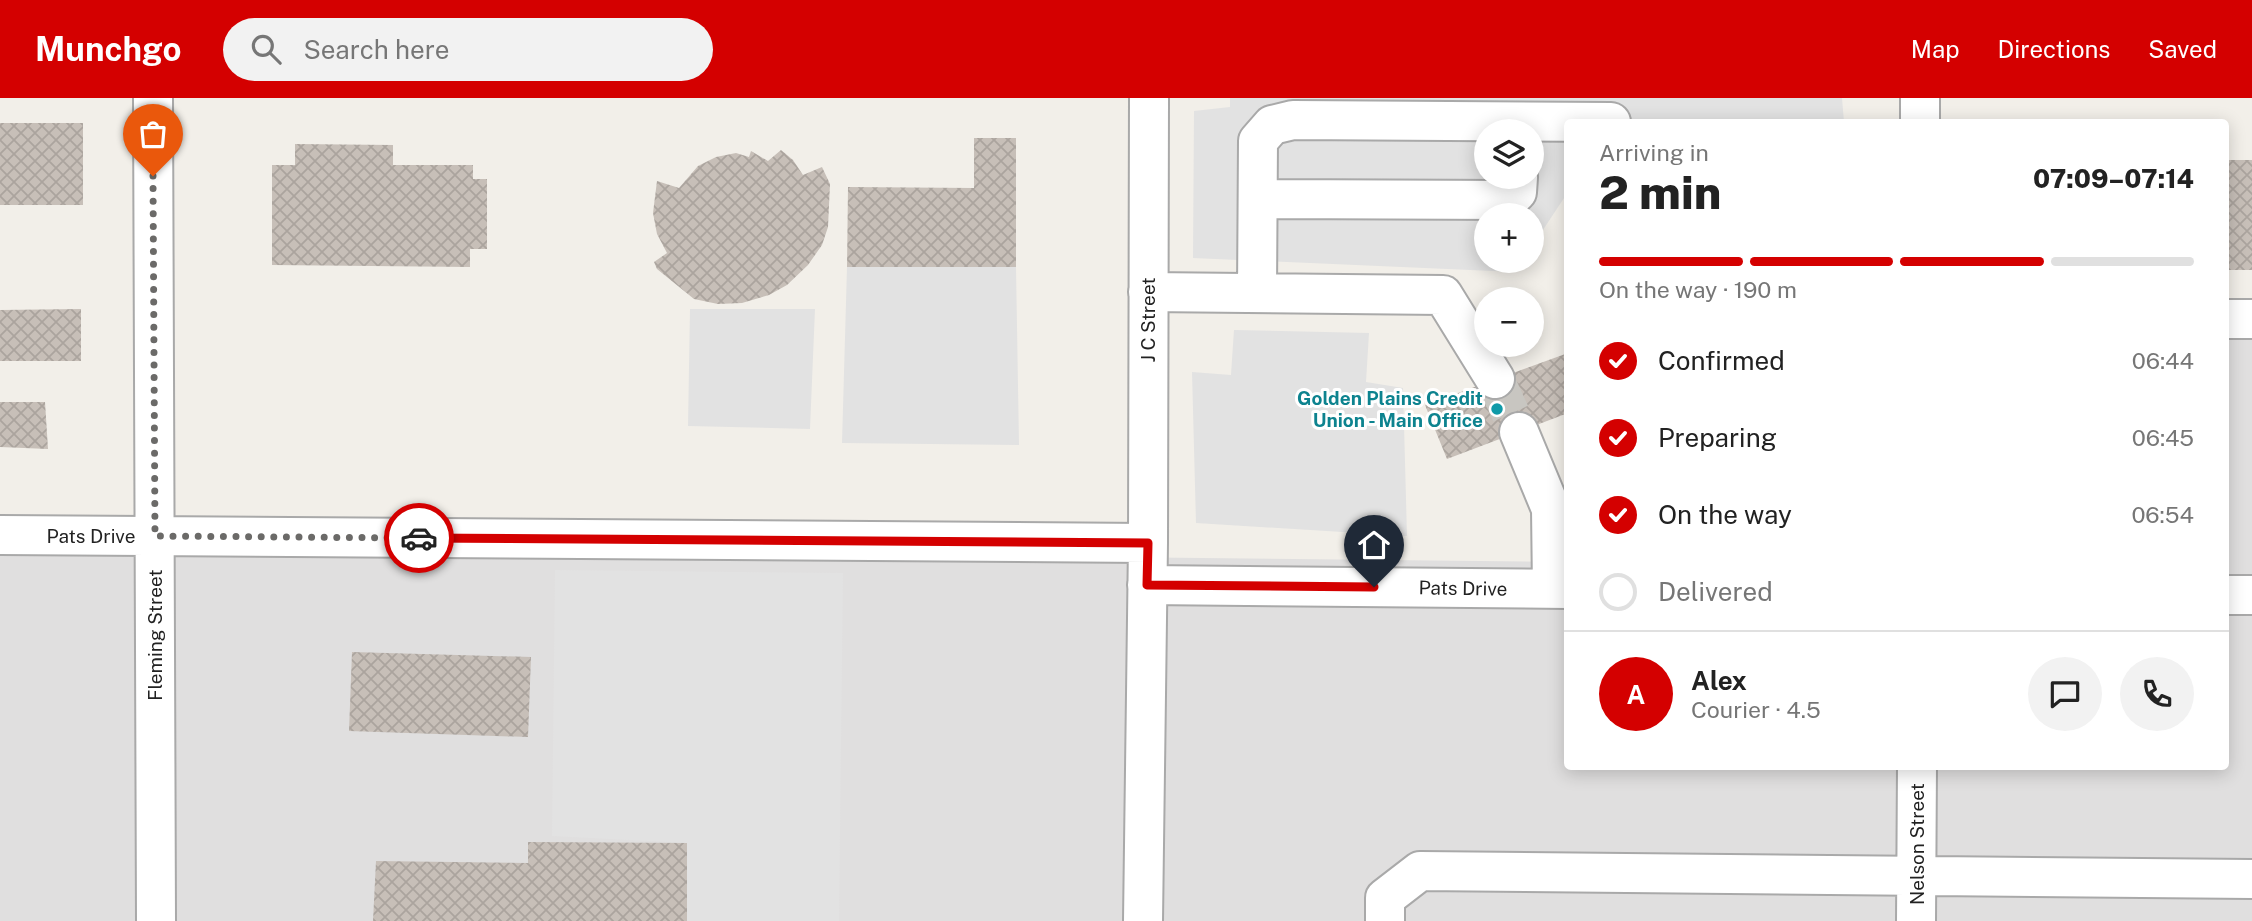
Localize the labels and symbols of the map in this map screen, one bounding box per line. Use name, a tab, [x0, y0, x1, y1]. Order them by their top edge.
pin	[123, 104, 183, 176]
street label: J C Street	[1137, 277, 1159, 363]
place label: Golden Plains Credit Union - Main Office	[1297, 387, 1483, 431]
marker: Golden Plains Credit Union - Main Office	[1489, 401, 1505, 417]
courier	[384, 503, 454, 573]
pin	[1344, 515, 1404, 587]
street label: Pats Drive	[47, 525, 136, 547]
street label: Fleming Street	[144, 569, 166, 701]
street label: Pats Drive	[1418, 576, 1508, 600]
street label: Nelson Street	[1906, 783, 1928, 905]

